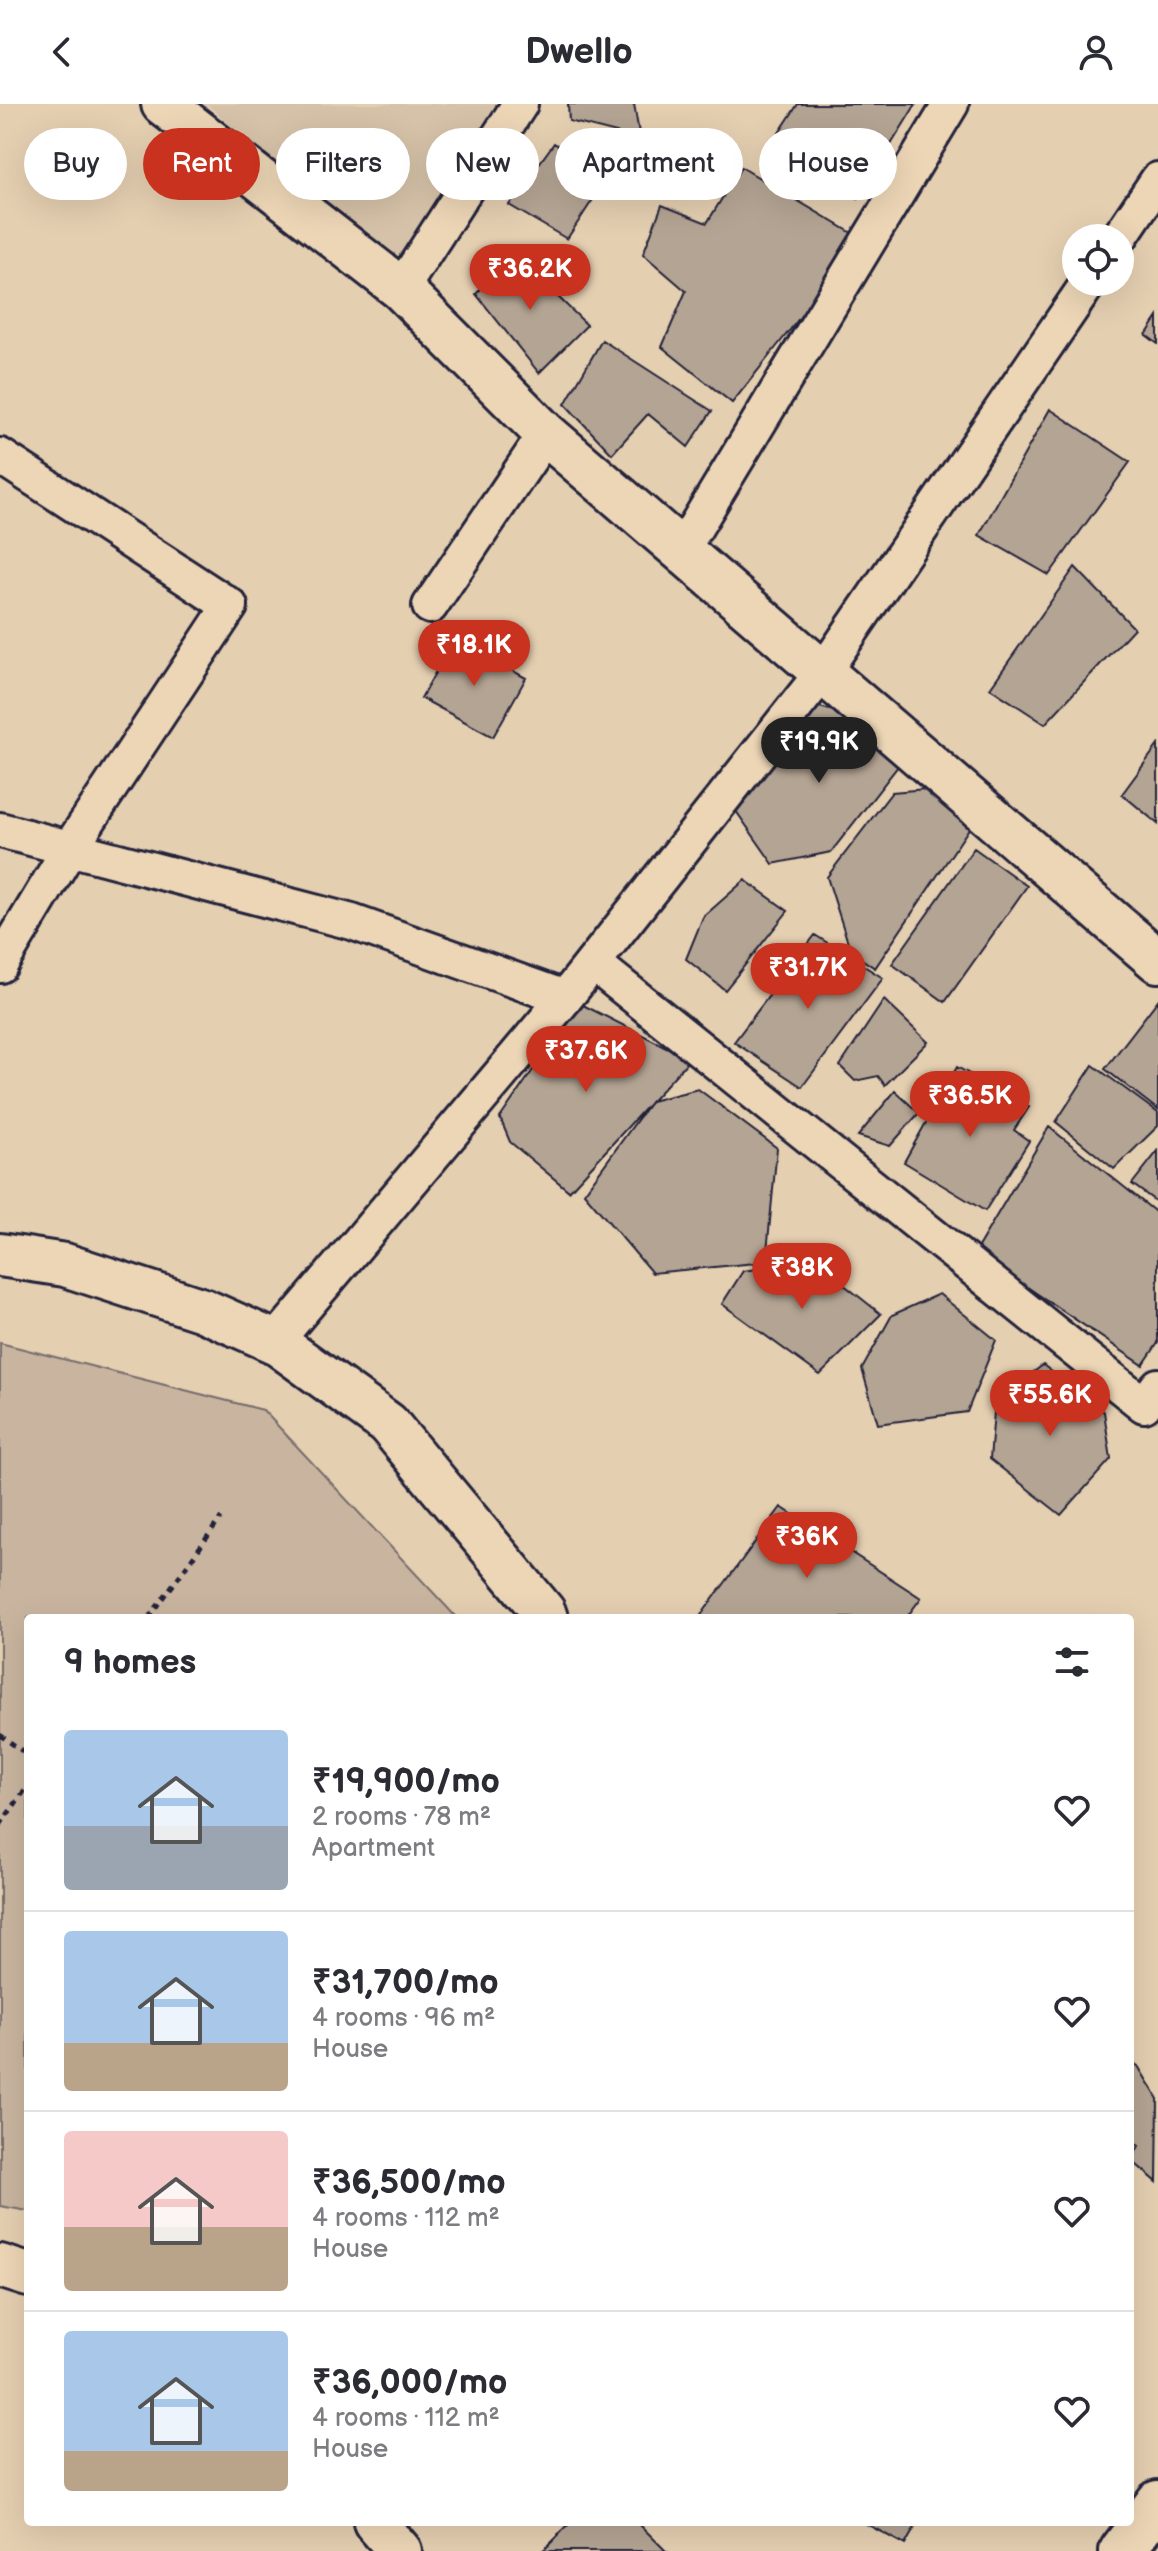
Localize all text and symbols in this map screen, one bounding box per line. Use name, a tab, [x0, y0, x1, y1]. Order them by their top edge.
icon: back	[40, 30, 84, 74]
icon: person	[1074, 30, 1118, 74]
text: Dwello	[525, 31, 633, 74]
chip: Buy	[24, 128, 127, 200]
chip: Rent	[143, 128, 260, 200]
chip: Filters	[276, 128, 410, 200]
chip: New	[426, 128, 539, 200]
chip: Apartment	[555, 128, 743, 200]
chip: House	[759, 128, 897, 200]
map controls	[1062, 224, 1134, 296]
button: locate	[1062, 224, 1134, 296]
pin: ₹36.2K	[465, 244, 595, 312]
text: ₹36.2K	[488, 254, 572, 285]
pin: ₹18.1K	[409, 620, 539, 688]
text: ₹18.1K	[436, 630, 512, 661]
pin: ₹19.9K	[754, 717, 884, 785]
text: ₹19.9K	[779, 727, 859, 758]
pin: ₹31.7K	[743, 943, 873, 1011]
text: ₹31.7K	[769, 953, 847, 984]
pin: ₹37.6K	[521, 1026, 651, 1094]
text: ₹37.6K	[544, 1036, 628, 1067]
pin: ₹36.5K	[905, 1071, 1035, 1139]
text: ₹36.5K	[928, 1081, 1012, 1112]
pin: ₹38K	[755, 1243, 849, 1311]
text: ₹38K	[770, 1253, 834, 1284]
pin: ₹55.6K	[985, 1370, 1115, 1438]
text: ₹55.6K	[1008, 1380, 1092, 1411]
pin: ₹36K	[760, 1512, 854, 1580]
text: ₹36K	[775, 1522, 839, 1553]
icon: filters	[1050, 1640, 1094, 1684]
text: 9 homes	[64, 1642, 196, 1683]
text: ₹19,900/mo	[312, 1761, 500, 1802]
icon: home	[128, 1762, 224, 1858]
icon: heart	[1050, 1788, 1094, 1832]
text: 2 rooms · 78 m²	[312, 1802, 491, 1833]
text: Apartment	[312, 1833, 435, 1864]
text: ₹31,700/mo	[312, 1962, 499, 2003]
icon: home	[128, 1963, 224, 2059]
icon: heart	[1050, 1989, 1094, 2033]
text: 4 rooms · 96 m²	[312, 2003, 495, 2034]
text: House	[312, 2034, 388, 2065]
text: ₹36,500/mo	[312, 2162, 506, 2203]
icon: home	[128, 2163, 224, 2259]
icon: heart	[1050, 2189, 1094, 2233]
text: 4 rooms · 112 m²	[312, 2203, 500, 2234]
text: House	[312, 2234, 388, 2265]
text: ₹36,000/mo	[312, 2362, 507, 2403]
icon: home	[128, 2363, 224, 2459]
icon: heart	[1050, 2389, 1094, 2433]
text: 4 rooms · 112 m²	[312, 2403, 500, 2434]
text: House	[312, 2434, 388, 2465]

